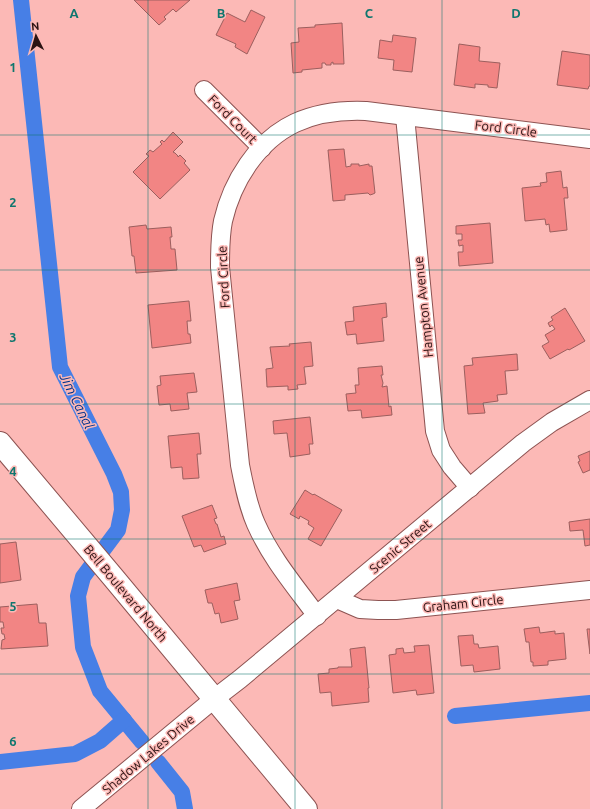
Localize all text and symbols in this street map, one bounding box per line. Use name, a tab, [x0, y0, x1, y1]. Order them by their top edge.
text: A	[69, 6, 79, 20]
text: B	[217, 6, 226, 20]
text: C	[365, 6, 374, 20]
text: D	[511, 6, 521, 20]
north arrow	[16, 16, 56, 56]
text: N	[31, 20, 40, 32]
text: 1	[9, 60, 17, 74]
street label: Ford Court	[206, 92, 260, 146]
street label: Ford Circle	[474, 117, 538, 139]
text: 2	[9, 195, 17, 209]
street label: Ford Circle	[214, 245, 232, 309]
street label: Hampton Avenue	[411, 256, 435, 358]
text: 3	[9, 330, 17, 344]
water label: Jim Canal	[56, 370, 97, 432]
text: 4	[9, 464, 17, 478]
street label: Scenic Street	[366, 516, 434, 576]
street label: Bell Boulevard North	[81, 542, 171, 644]
street label: Graham Circle	[422, 592, 504, 614]
text: 5	[9, 599, 17, 613]
street label: Shadow Lakes Drive	[99, 712, 197, 796]
text: 6	[9, 734, 17, 748]

